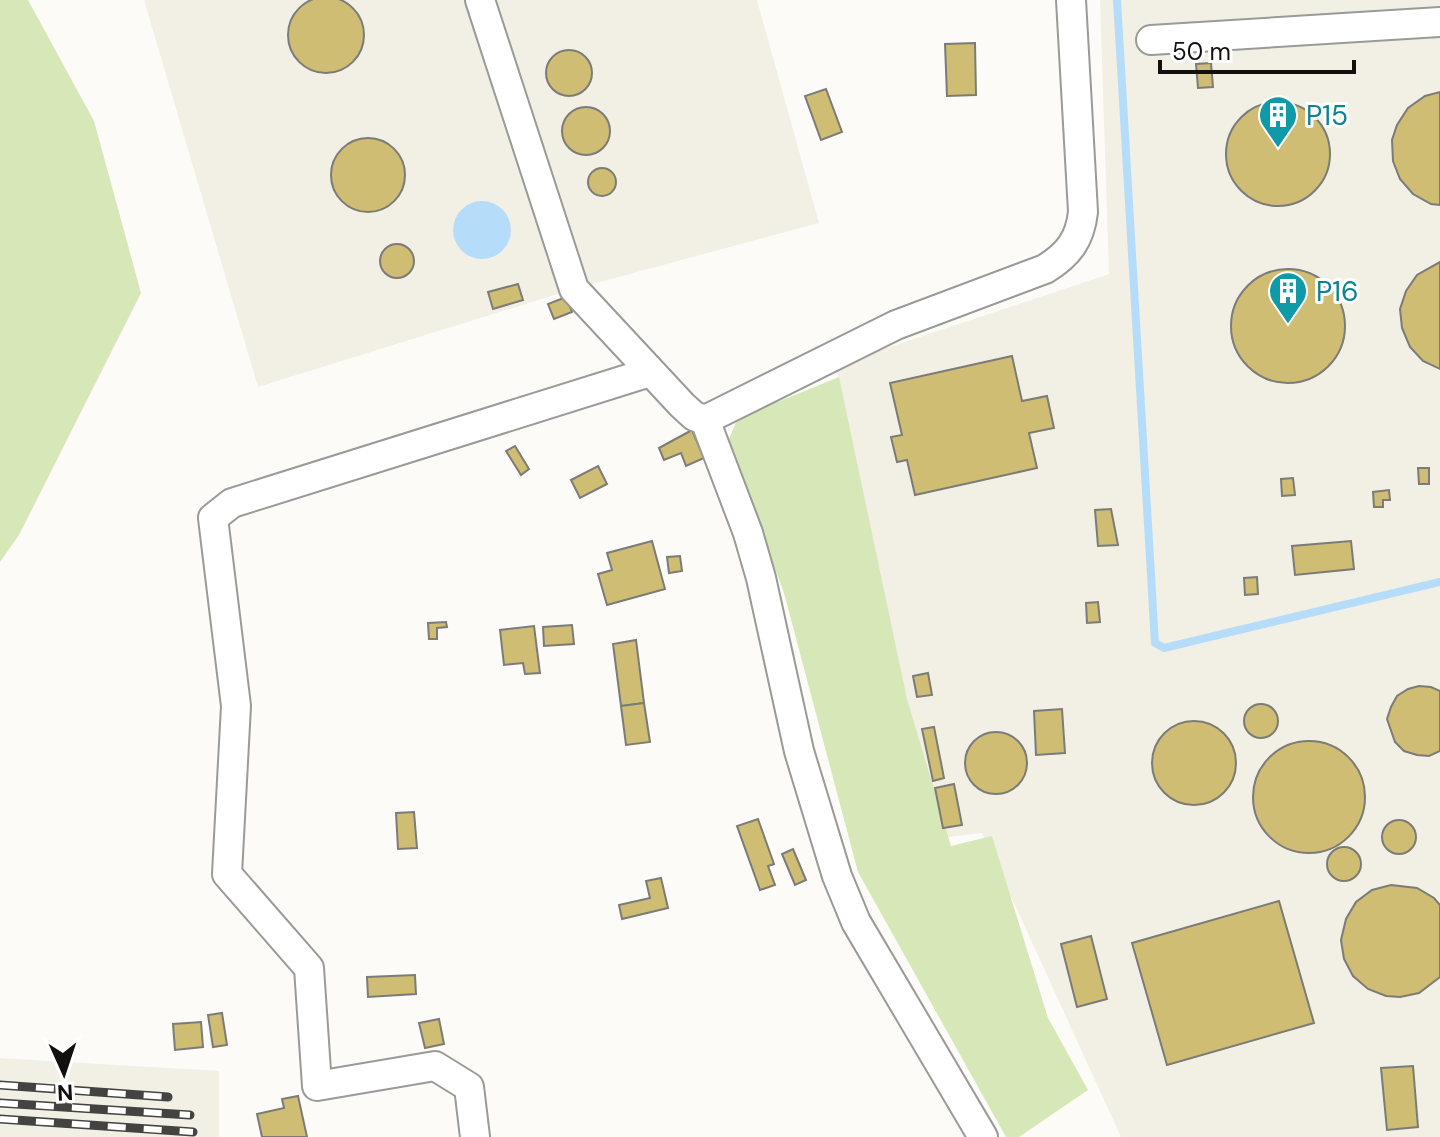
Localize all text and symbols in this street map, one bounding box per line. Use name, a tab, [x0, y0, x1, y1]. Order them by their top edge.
scale bar	[1160, 24, 1354, 74]
text: 50 m	[1172, 36, 1231, 67]
building icon: P15	[1257, 94, 1299, 149]
place label: P15	[1306, 97, 1348, 134]
building icon: P16	[1267, 270, 1309, 325]
place label: P16	[1316, 273, 1359, 310]
north arrow	[24, 1033, 104, 1113]
text: N	[56, 1078, 74, 1107]

